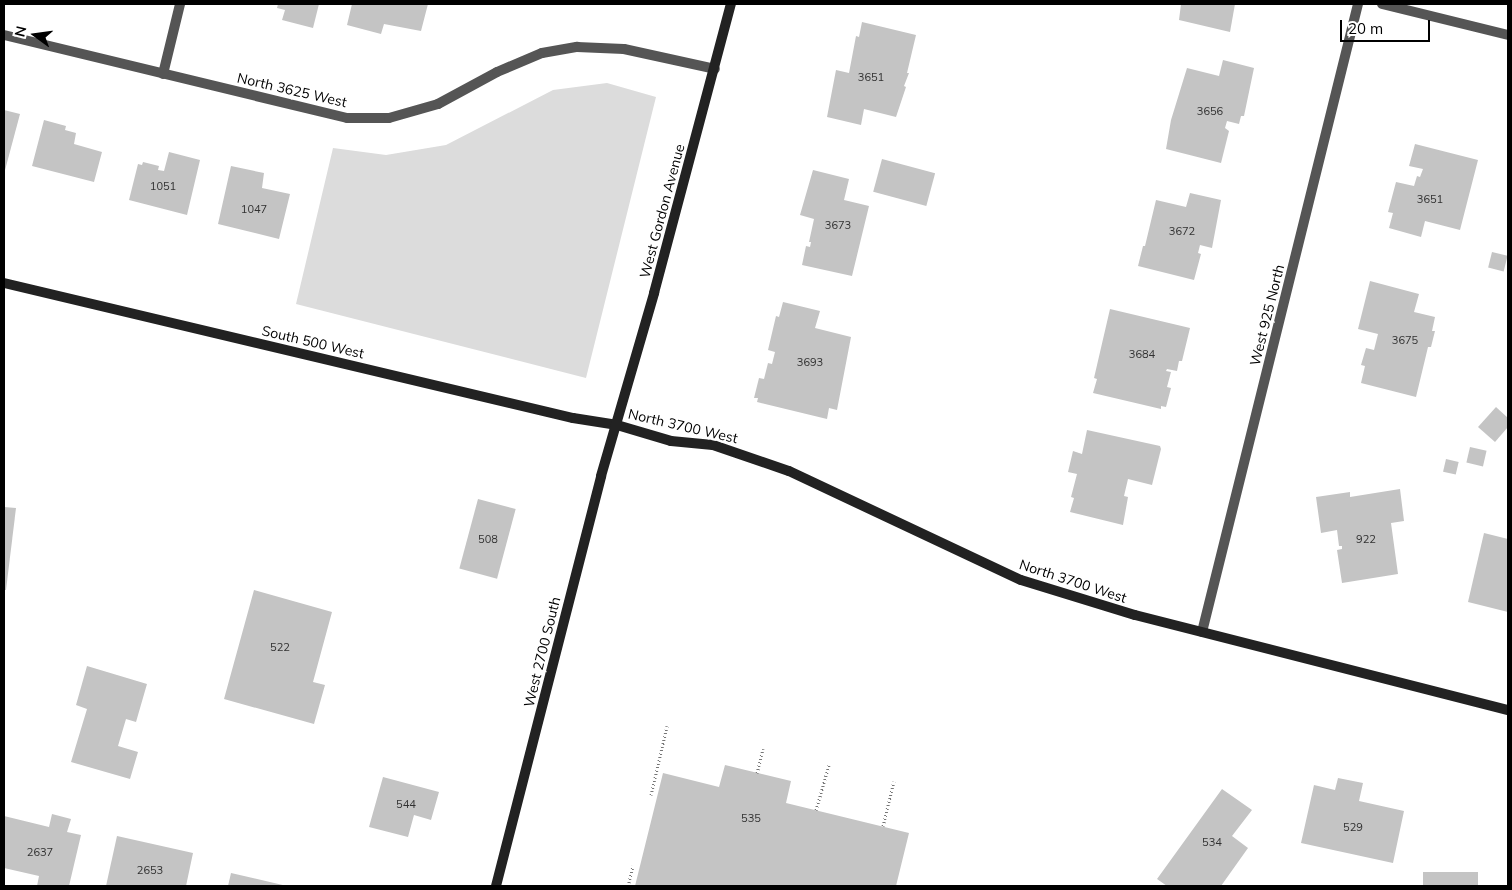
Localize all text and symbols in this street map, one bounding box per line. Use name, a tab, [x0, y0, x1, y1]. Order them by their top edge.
north arrow	[10, 10, 60, 60]
scale bar	[1342, 10, 1432, 42]
text: 20 m	[1348, 19, 1383, 38]
text: N	[10, 24, 30, 39]
street label: North 3625 West	[236, 69, 348, 111]
house number: 3651	[858, 70, 884, 84]
house number: 3656	[1197, 104, 1223, 118]
street label: West Gordon Avenue	[636, 142, 688, 280]
house number: 1051	[150, 179, 176, 193]
house number: 3651	[1417, 192, 1443, 206]
house number: 1047	[241, 202, 267, 216]
house number: 3673	[825, 218, 851, 232]
house number: 3672	[1169, 224, 1195, 238]
street label: West 925 North	[1246, 263, 1288, 367]
street label: South 500 West	[260, 322, 366, 362]
house number: 3675	[1392, 333, 1418, 347]
house number: 3684	[1129, 347, 1155, 361]
house number: 3693	[797, 355, 823, 369]
street label: North 3700 West	[627, 405, 739, 447]
house number: 508	[478, 532, 498, 546]
house number: 922	[1356, 532, 1376, 546]
street label: North 3700 West	[1017, 556, 1129, 606]
street label: West 2700 South	[520, 595, 564, 709]
house number: 522	[270, 640, 290, 654]
house number: 544	[396, 797, 416, 811]
house number: 535	[741, 811, 761, 825]
house number: 529	[1343, 820, 1363, 834]
house number: 534	[1202, 835, 1222, 849]
house number: 2637	[27, 845, 53, 859]
house number: 2653	[137, 863, 163, 877]

